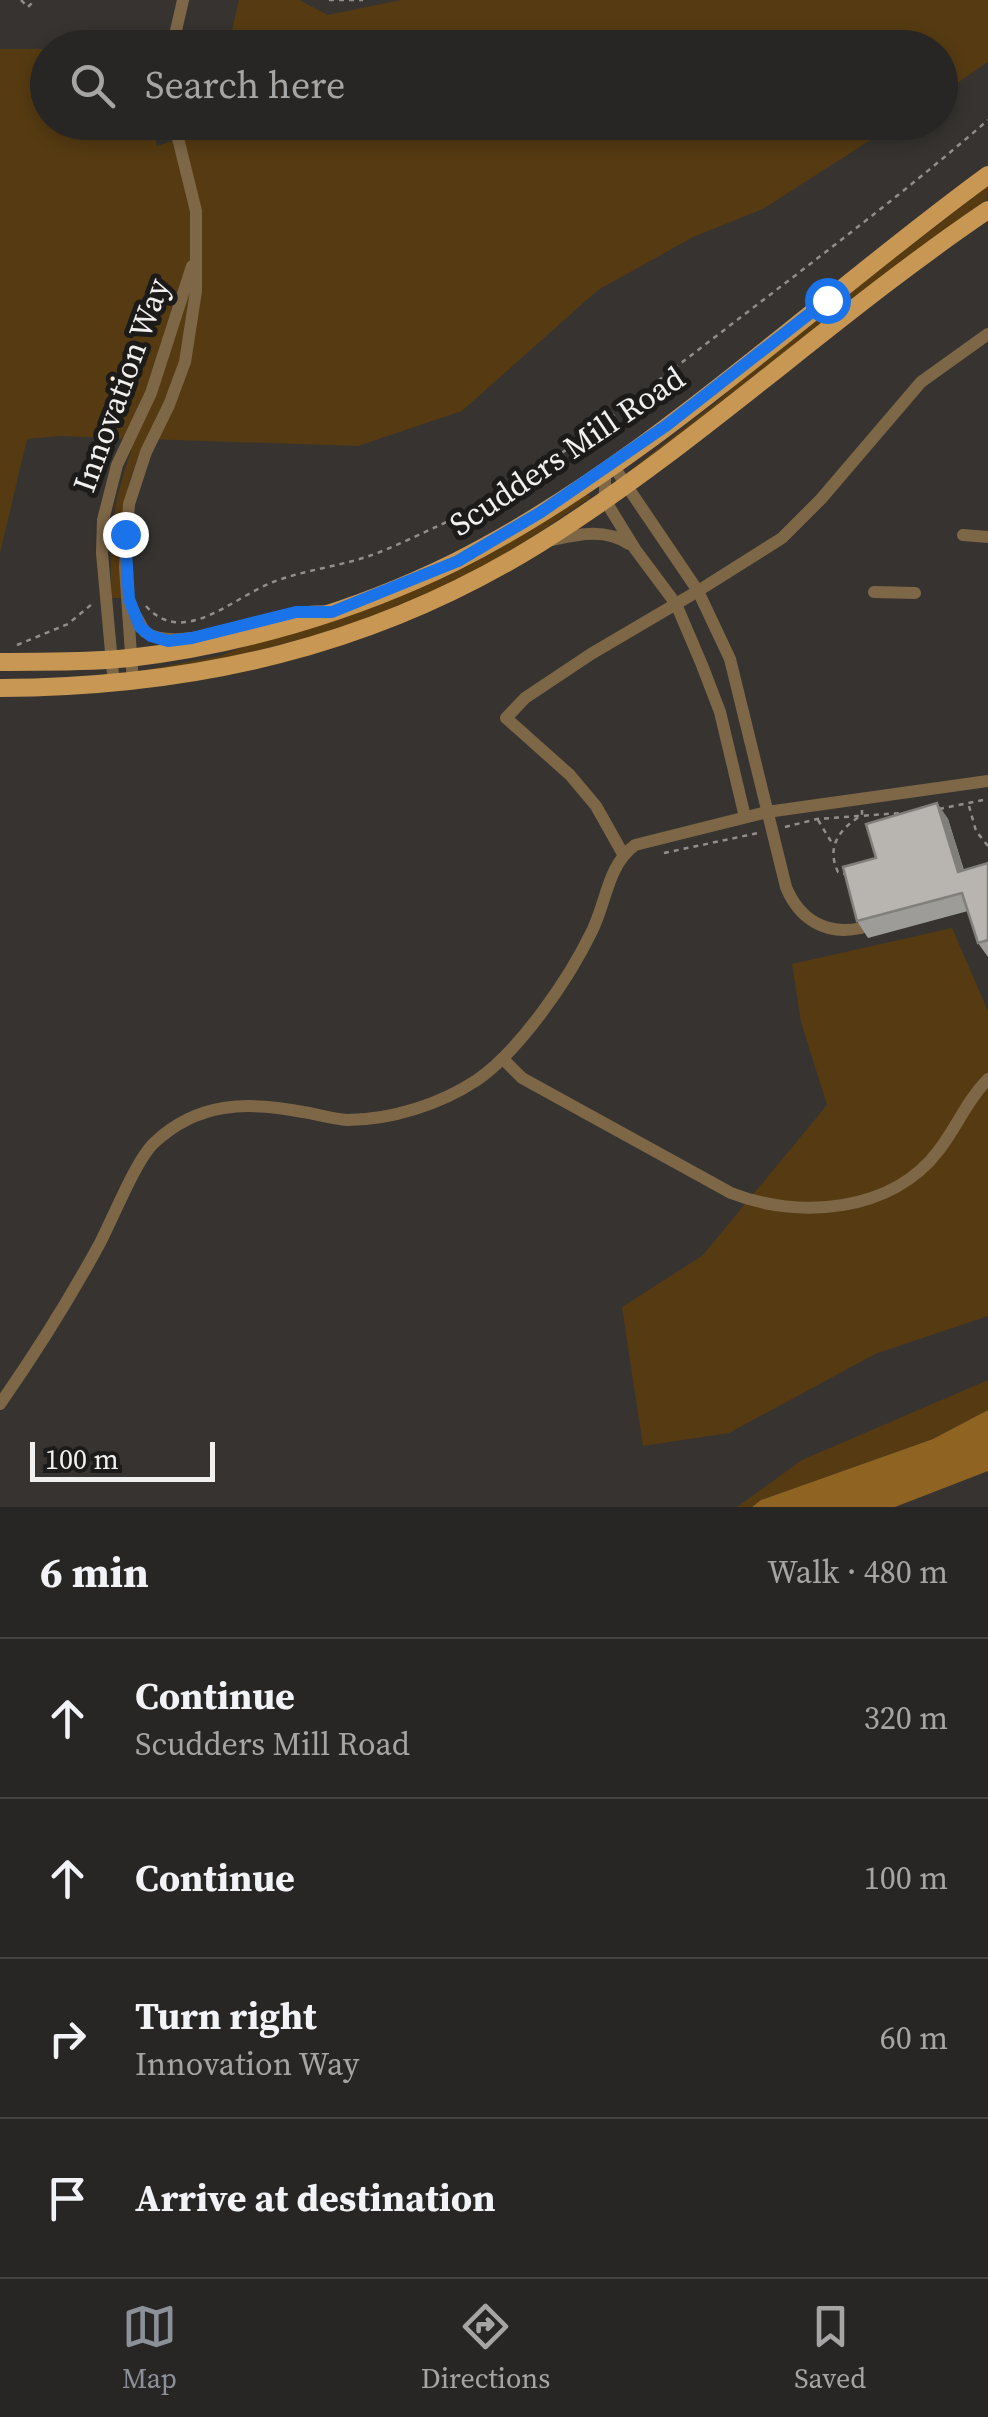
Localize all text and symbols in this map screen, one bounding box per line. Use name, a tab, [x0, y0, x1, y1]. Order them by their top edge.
search box	[30, 30, 958, 140]
icon: search	[65, 58, 120, 113]
text: Search here	[145, 59, 345, 111]
street label: Innovation Way	[62, 271, 180, 498]
route start	[805, 278, 851, 324]
street label: Scudders Mill Road	[441, 356, 693, 546]
route end	[103, 512, 149, 558]
scale bar	[30, 1437, 215, 1482]
text: 100 m	[45, 1440, 119, 1478]
text: 6 min	[40, 1543, 149, 1601]
text: Walk · 480 m	[767, 1550, 948, 1594]
text: Continue	[135, 1670, 295, 1722]
icon: ahead	[40, 1691, 95, 1746]
text: 320 m	[864, 1696, 948, 1740]
text: Scudders Mill Road	[135, 1722, 410, 1766]
icon: ahead	[40, 1851, 95, 1906]
text: Continue	[135, 1852, 295, 1904]
text: 100 m	[864, 1856, 948, 1900]
text: Turn right	[135, 1990, 317, 2042]
icon: right	[40, 2011, 95, 2066]
text: 60 m	[880, 2016, 948, 2060]
text: Innovation Way	[135, 2042, 359, 2086]
icon: arrive	[40, 2171, 95, 2226]
text: Arrive at destination	[135, 2172, 496, 2224]
tab: Map	[122, 2299, 177, 2397]
tab: Directions	[421, 2299, 550, 2397]
tab: Saved	[794, 2299, 866, 2397]

